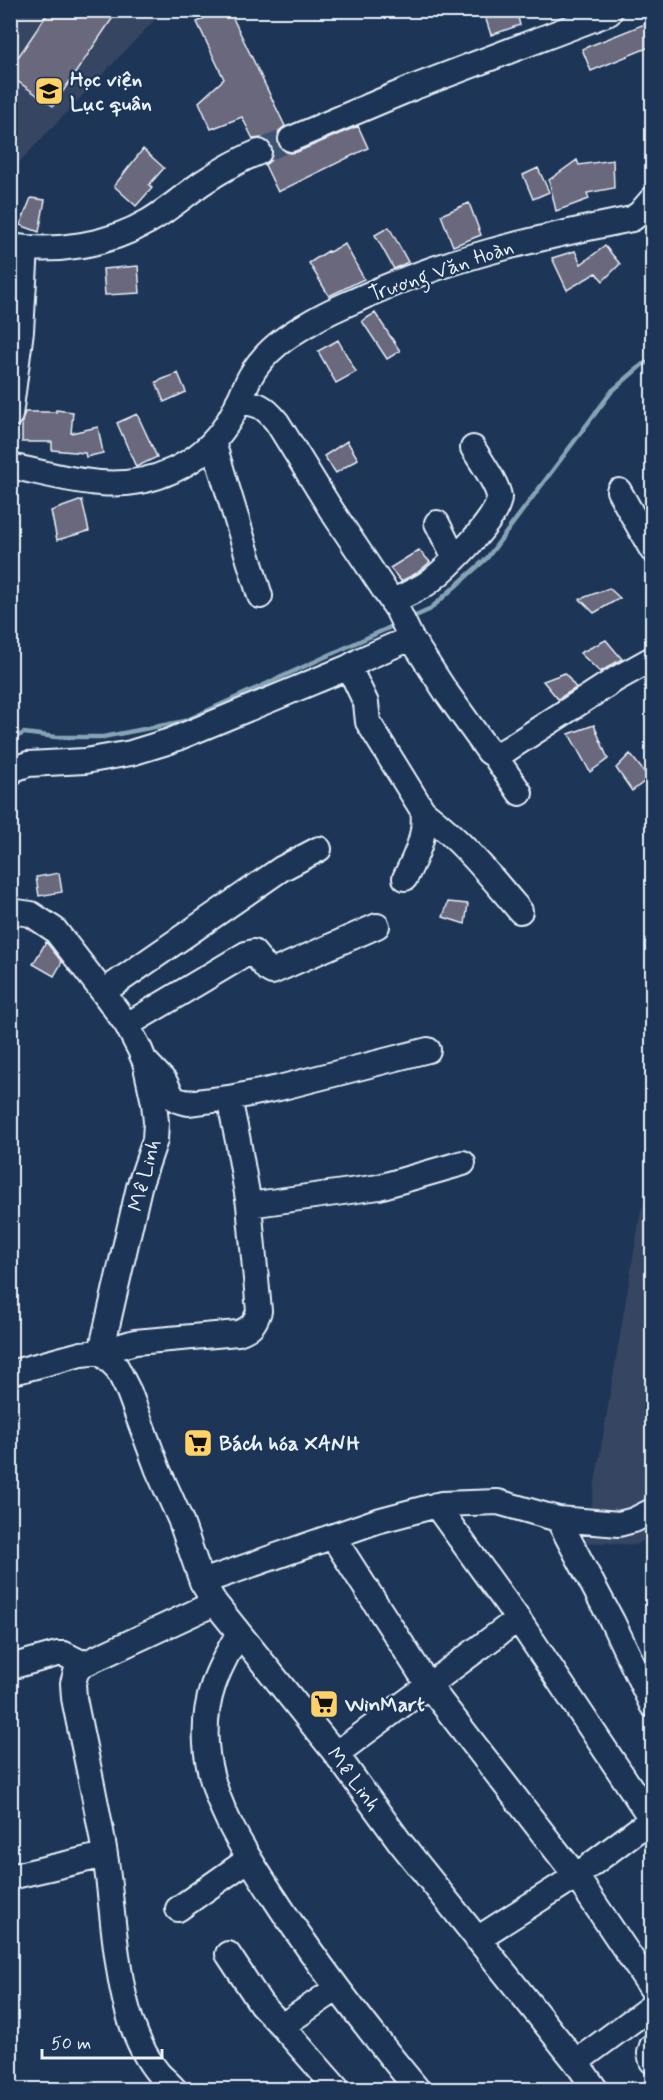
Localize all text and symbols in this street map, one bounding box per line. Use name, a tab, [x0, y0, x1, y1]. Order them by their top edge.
place label: Học viện Lục quân	[70, 66, 152, 118]
school or university icon: Học viện Lục quân	[33, 75, 65, 107]
street label: Trương Văn Hoàn	[365, 233, 518, 311]
street label: Mê Linh	[122, 1136, 168, 1214]
supermarket icon: Bách hóa XANH	[182, 1427, 214, 1459]
place label: Bách hóa XANH	[219, 1430, 360, 1458]
supermarket icon: WinMart	[308, 1688, 340, 1720]
place label: WinMart	[344, 1691, 425, 1719]
street label: Mê Linh	[320, 1742, 387, 1817]
scale bar	[42, 2022, 162, 2060]
text: 50 m	[51, 2032, 91, 2056]

